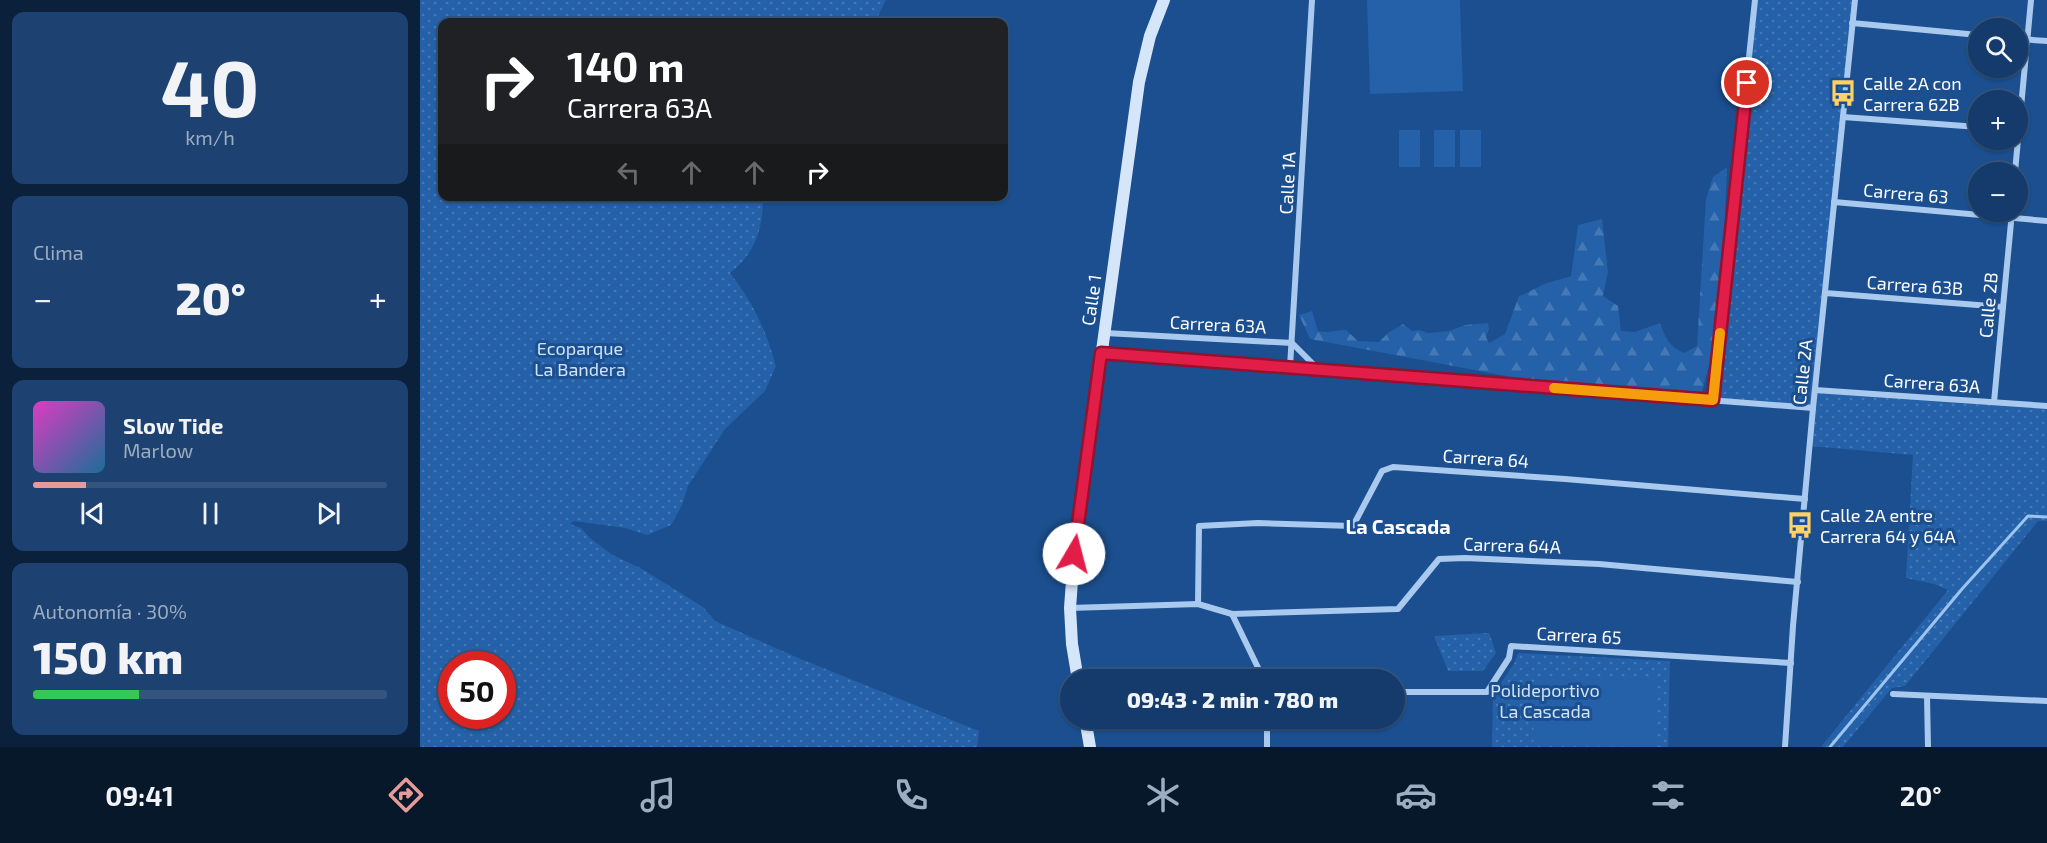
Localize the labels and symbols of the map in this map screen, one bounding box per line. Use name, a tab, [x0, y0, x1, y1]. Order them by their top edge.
pin	[1721, 57, 1772, 108]
place label: Calle 2A con Carrera 62B	[1863, 72, 1962, 115]
bus stop icon: Calle 2A con Carrera 62B	[1828, 78, 1858, 108]
street label: Calle 1A	[1274, 150, 1300, 215]
street label: Carrera 63	[1862, 178, 1950, 208]
street label: Carrera 63B	[1866, 271, 1964, 299]
street label: Calle 2B	[1974, 271, 2002, 339]
street label: Calle 1	[1077, 273, 1105, 327]
street label: Carrera 63A	[1169, 310, 1268, 338]
park label: Ecoparque La Bandera	[534, 337, 626, 380]
street label: Calle 2A	[1788, 337, 1816, 406]
street label: Carrera 63A	[1883, 369, 1982, 397]
street label: Carrera 64	[1442, 444, 1530, 472]
place label: Calle 2A entre Carrera 64 y 64A	[1820, 504, 1957, 547]
bus stop icon: Calle 2A entre Carrera 64 y 64A	[1785, 510, 1815, 540]
district label: La Cascada	[1345, 514, 1451, 538]
position arrow	[1042, 522, 1106, 586]
street label: Carrera 64A	[1463, 532, 1562, 558]
street label: Carrera 65	[1536, 622, 1622, 648]
speed limit sign: 50	[438, 651, 516, 729]
park label: Polideportivo La Cascada	[1490, 679, 1600, 722]

